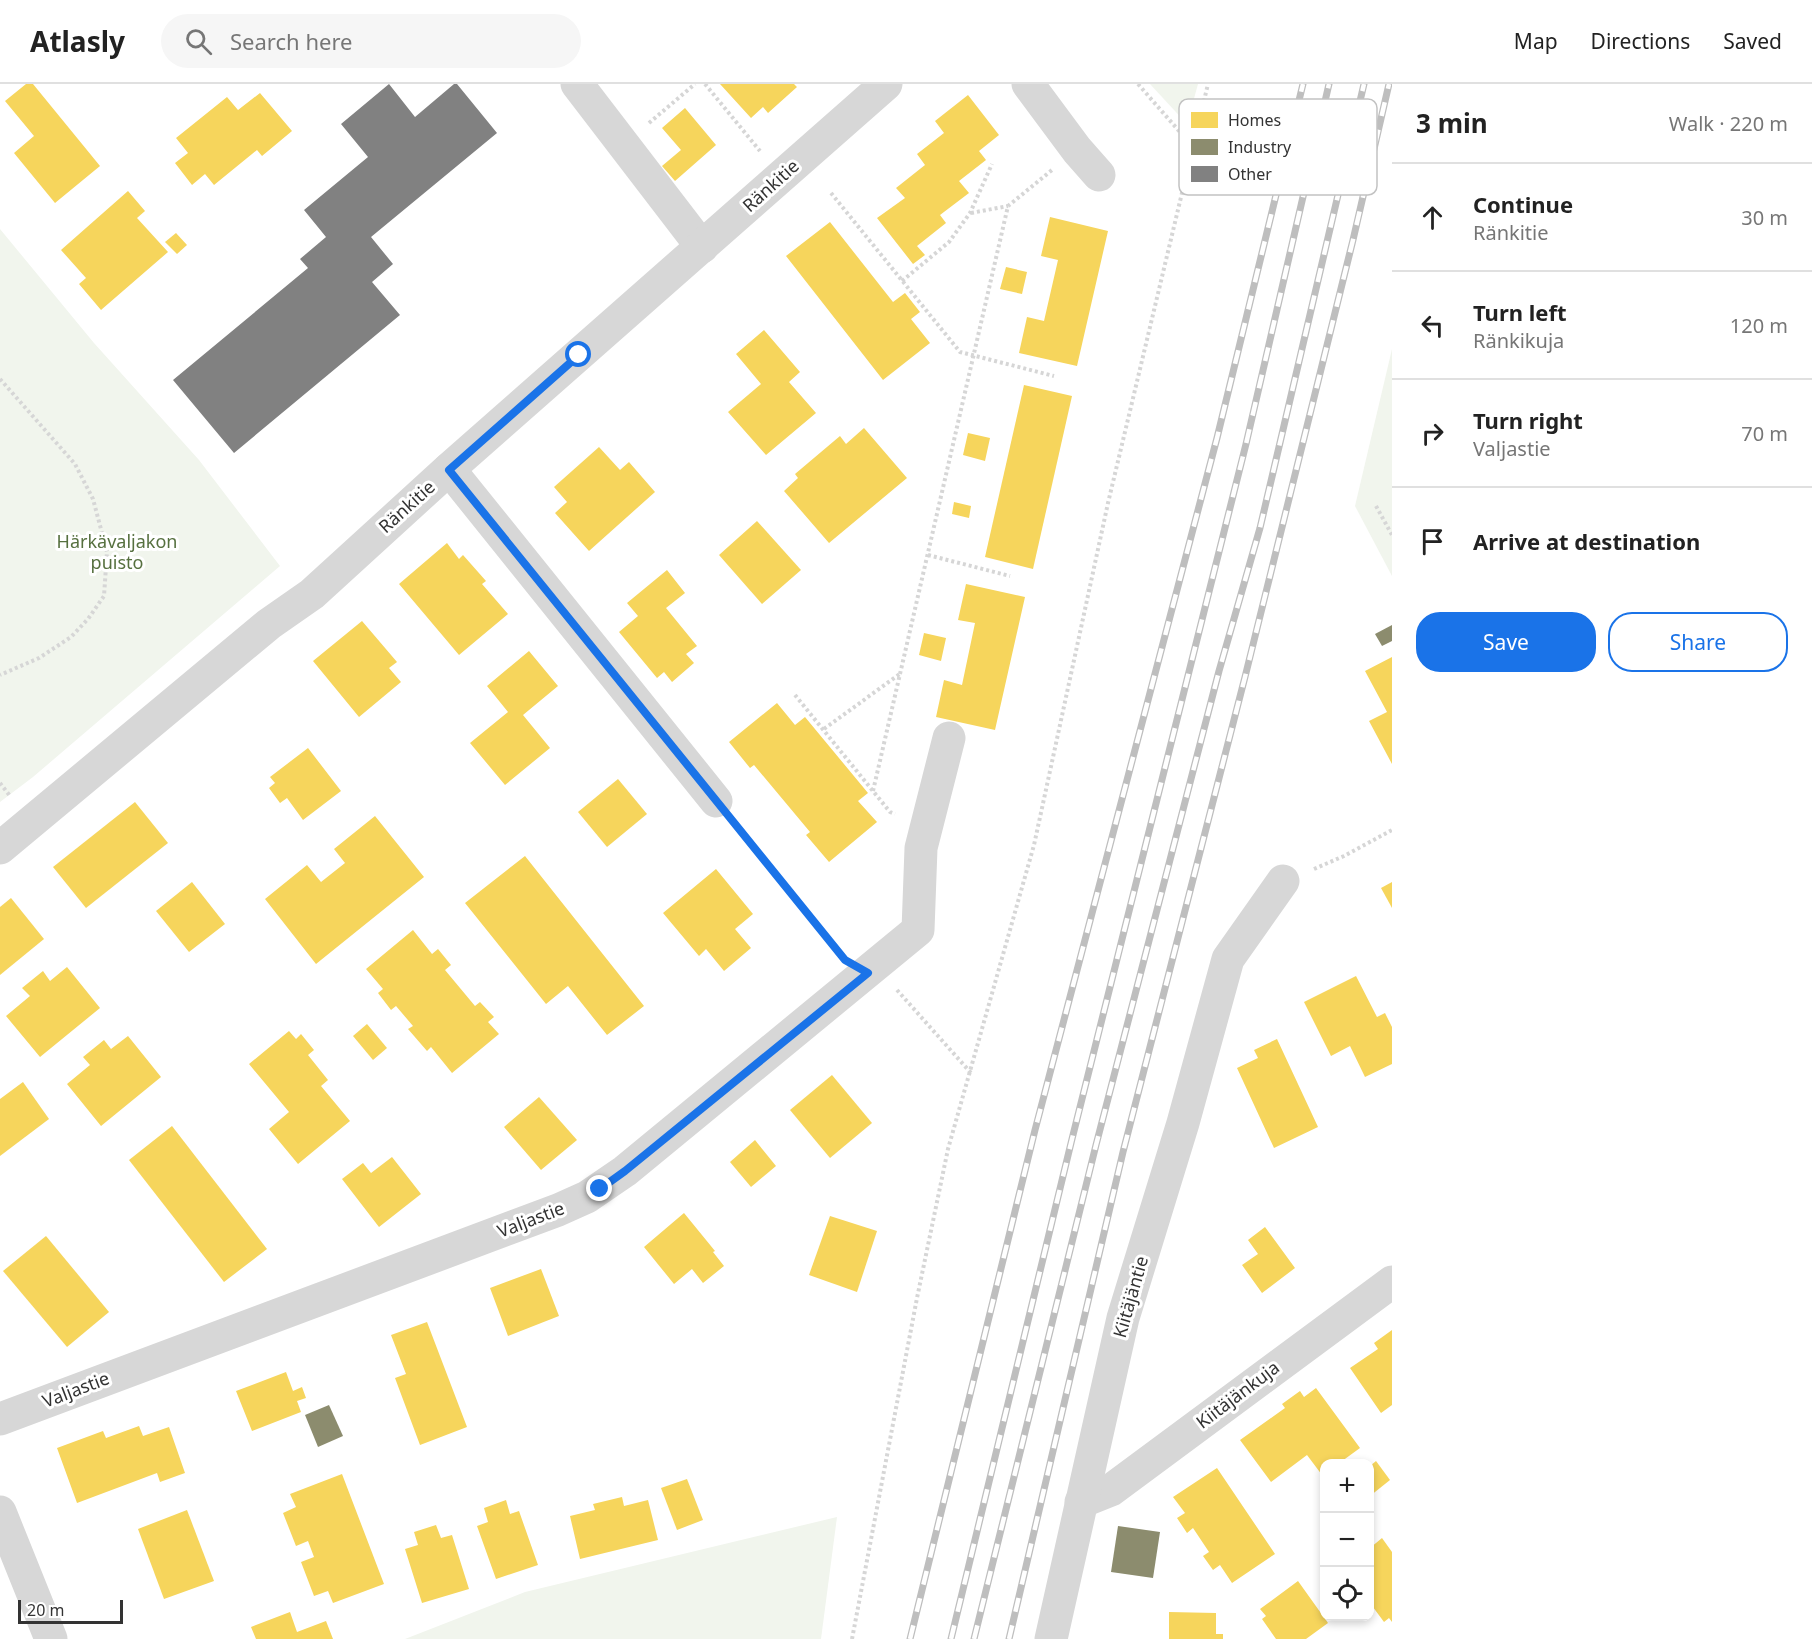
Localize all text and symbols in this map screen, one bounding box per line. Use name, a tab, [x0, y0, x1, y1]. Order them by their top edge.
search box	[161, 14, 581, 68]
text: Atlasly	[30, 22, 125, 60]
icon: search	[182, 25, 215, 58]
text: Search here	[230, 26, 352, 56]
text: Map	[1514, 27, 1558, 55]
text: Directions	[1591, 27, 1690, 55]
text: Saved	[1723, 27, 1782, 55]
legend	[1179, 99, 1377, 195]
text: 3 min	[1416, 105, 1488, 141]
text: Homes	[1228, 109, 1281, 131]
text: Walk · 220 m	[1669, 110, 1788, 137]
text: Industry	[1228, 136, 1292, 158]
street label: Ränkitie	[737, 154, 804, 217]
text: Other	[1228, 163, 1272, 185]
text: Continue	[1473, 189, 1573, 219]
icon: ahead	[1416, 201, 1449, 234]
text: 30 m	[1741, 204, 1788, 231]
text: Ränkitie	[1473, 219, 1549, 246]
text: Turn left	[1473, 297, 1567, 327]
icon: left	[1416, 309, 1449, 342]
text: 120 m	[1730, 312, 1788, 339]
text: Ränkikuja	[1473, 327, 1564, 354]
route start	[565, 341, 591, 367]
text: Turn right	[1473, 405, 1583, 435]
icon: right	[1416, 417, 1449, 450]
text: 70 m	[1741, 420, 1788, 447]
text: Valjastie	[1473, 435, 1551, 462]
street label: Ränkitie	[373, 475, 440, 538]
icon: arrive	[1416, 525, 1449, 558]
text: Arrive at destination	[1473, 526, 1700, 556]
park label: Härkävaljakon puisto	[57, 529, 177, 574]
button: Save	[1416, 612, 1596, 672]
button: Share	[1608, 612, 1788, 672]
route end	[586, 1175, 612, 1201]
street label: Valjastie	[494, 1195, 568, 1243]
street label: Kiitäjäntie	[1107, 1253, 1153, 1340]
street label: Kiitäjänkuja	[1191, 1355, 1284, 1433]
street label: Valjastie	[39, 1365, 113, 1413]
map controls	[1320, 1459, 1374, 1621]
button: +	[1320, 1459, 1374, 1513]
button: −	[1320, 1513, 1374, 1567]
button: locate	[1320, 1567, 1374, 1621]
scale bar	[18, 1597, 123, 1624]
text: 20 m	[27, 1599, 64, 1621]

